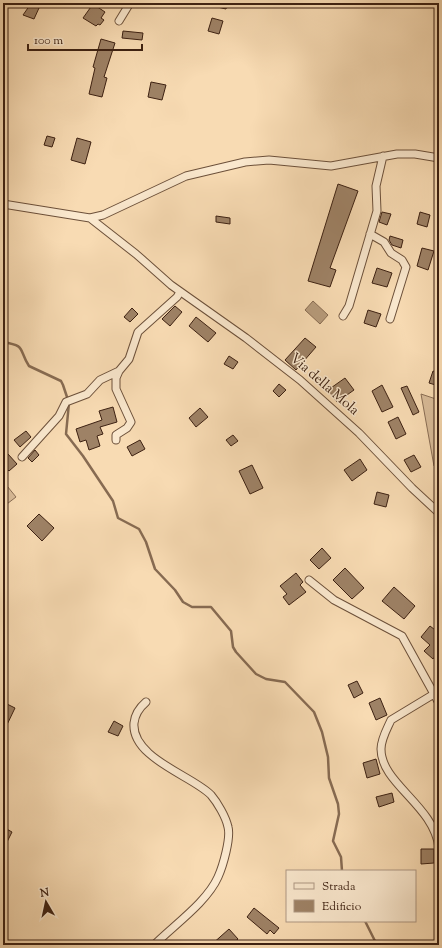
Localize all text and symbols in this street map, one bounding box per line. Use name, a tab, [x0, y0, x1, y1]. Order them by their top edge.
scale bar	[28, 26, 142, 52]
text: 100 m	[34, 32, 63, 50]
street label: Via della Mola	[285, 349, 363, 421]
legend	[286, 870, 416, 922]
text: Strada	[322, 878, 356, 896]
north arrow	[26, 882, 66, 922]
text: N	[38, 884, 50, 902]
text: Edificio	[322, 898, 362, 916]

